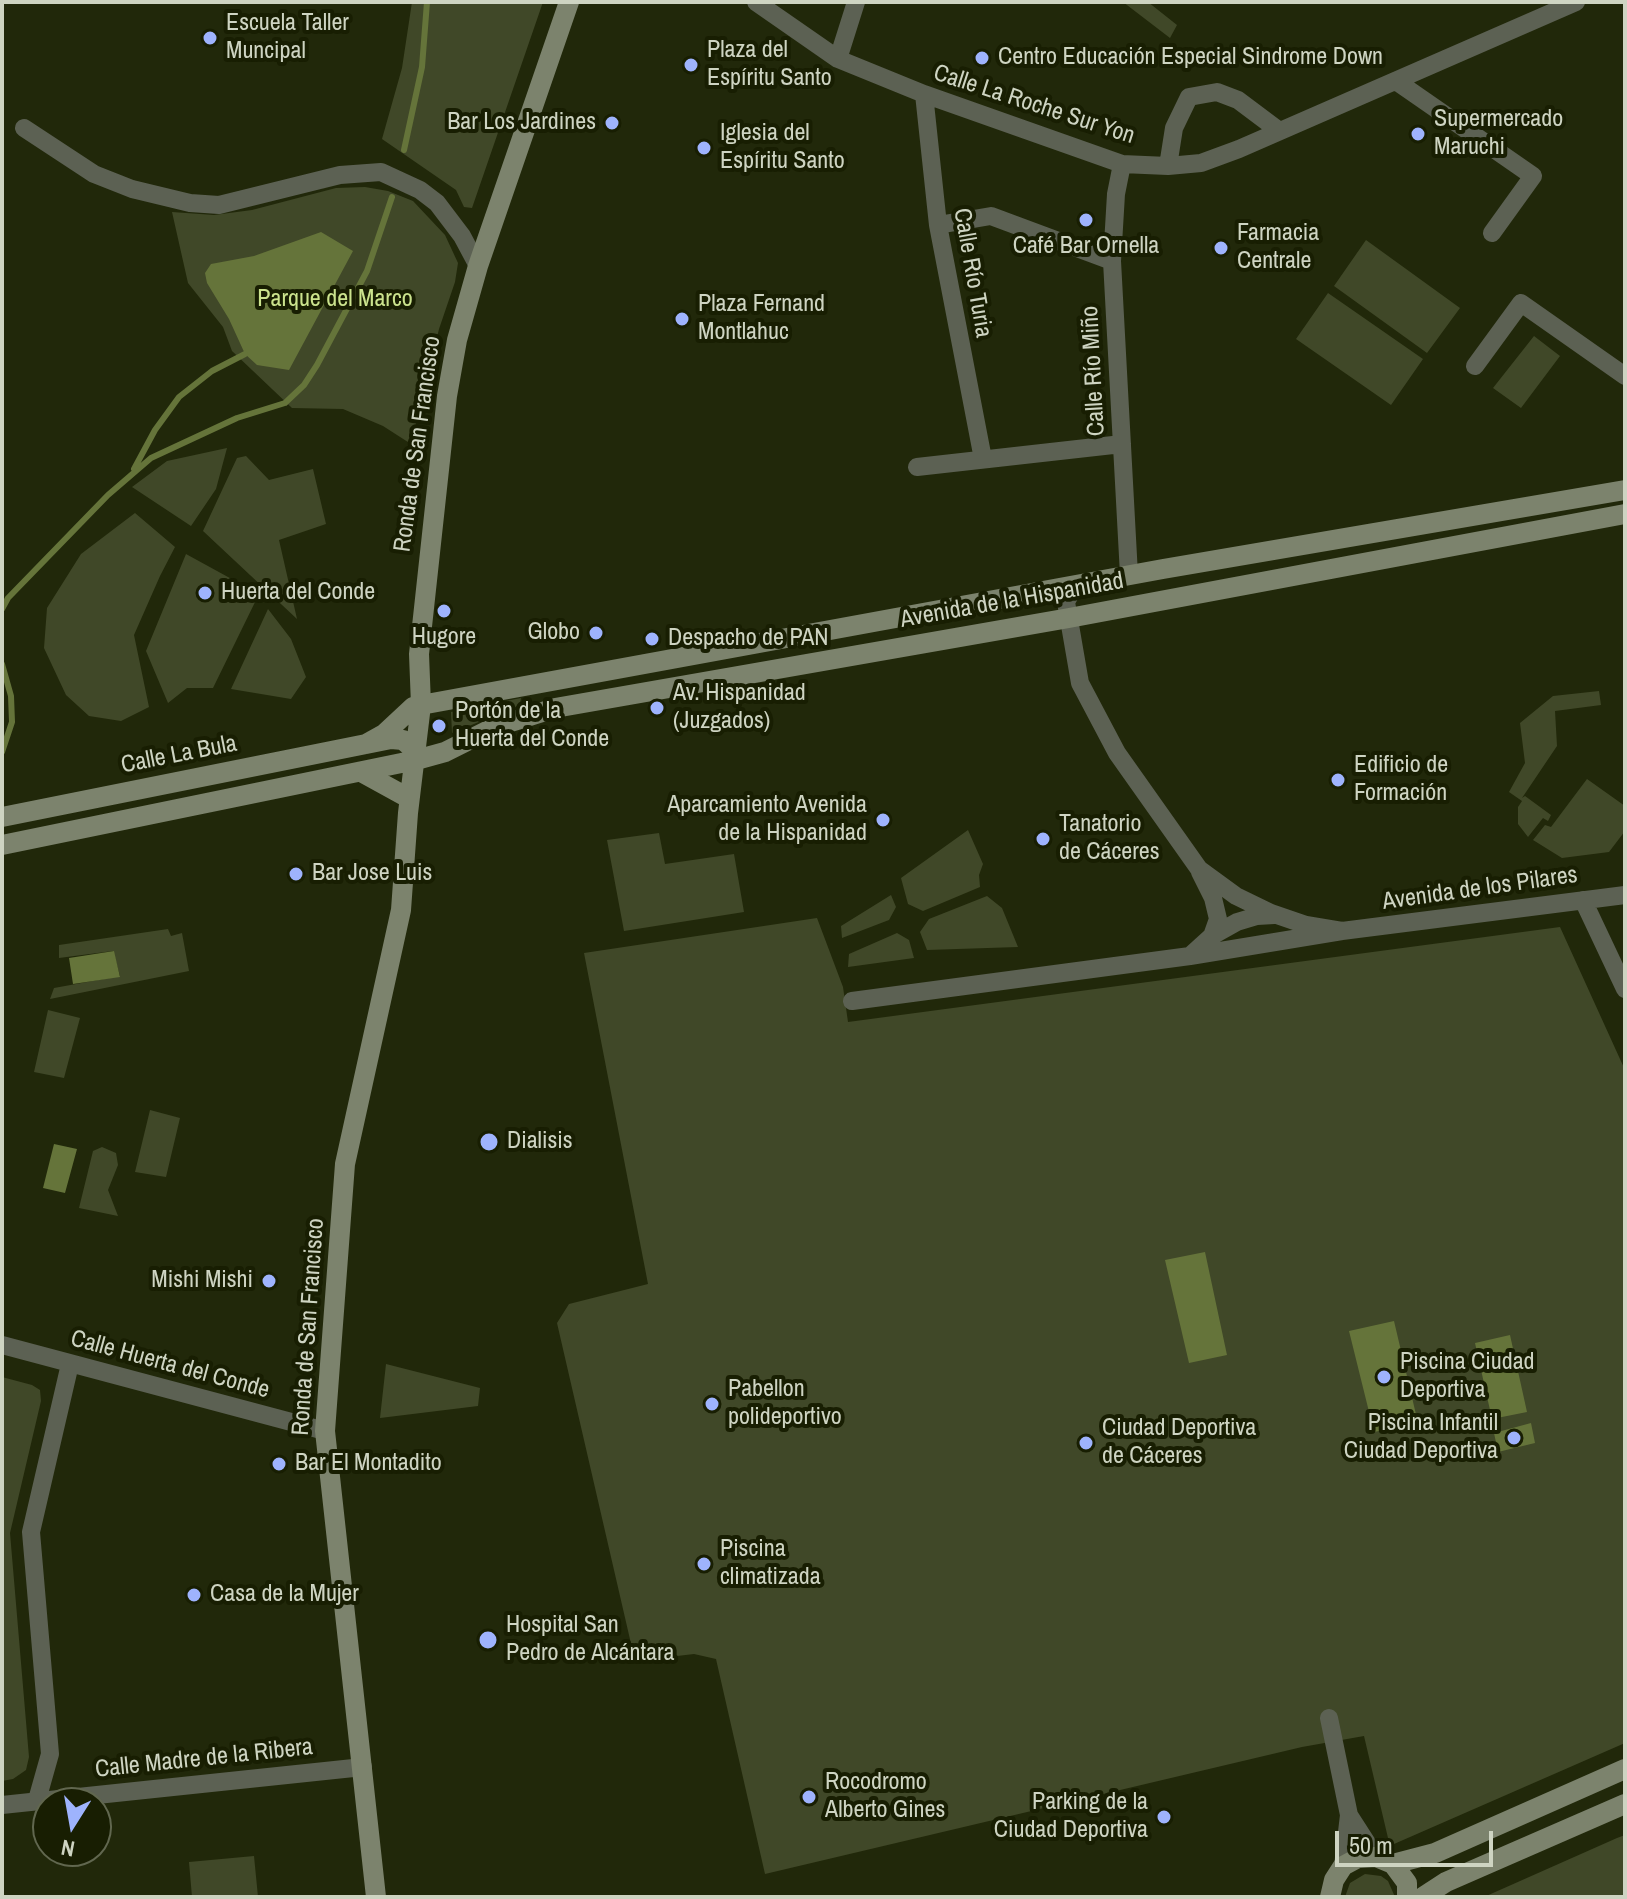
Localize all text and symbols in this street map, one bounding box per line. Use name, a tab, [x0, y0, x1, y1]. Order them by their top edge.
place label: Escuela Taller Muncipal	[226, 10, 349, 66]
marker: Escuela Taller Muncipal	[201, 29, 219, 47]
place label: Plaza del Espíritu Santo	[707, 37, 832, 93]
place label: Centro Educación Especial Sindrome Down	[998, 44, 1383, 72]
marker: Centro Educación Especial Sindrome Down	[973, 49, 991, 67]
marker: Plaza del Espíritu Santo	[682, 56, 700, 74]
street label: Calle La Roche Sur Yon	[930, 59, 1138, 151]
place label: Supermercado Maruchi	[1434, 106, 1563, 162]
place label: Bar Los Jardines	[447, 109, 596, 137]
marker: Bar Los Jardines	[603, 114, 621, 132]
place label: Iglesia del Espíritu Santo	[720, 120, 845, 176]
marker: Supermercado Maruchi	[1409, 125, 1427, 143]
marker: Iglesia del Espíritu Santo	[695, 139, 713, 157]
street label: Calle Río Turia	[946, 206, 998, 340]
marker: Café Bar Ornella	[1077, 211, 1095, 229]
place label: Farmacia Centrale	[1237, 220, 1319, 276]
place label: Café Bar Ornella	[1013, 233, 1159, 261]
marker: Farmacia Centrale	[1212, 239, 1230, 257]
park label: Parque del Marco	[257, 286, 413, 314]
place label: Plaza Fernand Montlahuc	[698, 291, 825, 347]
street label: Calle Río Miño	[1076, 305, 1112, 437]
marker: Plaza Fernand Montlahuc	[673, 310, 691, 328]
street label: Ronda de San Francisco	[389, 334, 447, 554]
street label: Avenida de la Hispanidad	[898, 567, 1126, 635]
place label: Huerta del Conde	[221, 579, 375, 607]
marker: Huerta del Conde	[196, 584, 214, 602]
marker: Hugore	[435, 602, 453, 620]
place label: Globo	[527, 619, 580, 647]
place label: Hugore	[412, 624, 476, 652]
marker: Globo	[587, 624, 605, 642]
place label: Despacho de PAN	[668, 625, 828, 653]
marker: Despacho de PAN	[643, 630, 661, 648]
place label: Av. Hispanidad (Juzgados)	[673, 680, 806, 736]
place label: Portón de la Huerta del Conde	[455, 698, 609, 754]
marker: Av. Hispanidad (Juzgados)	[648, 699, 666, 717]
marker: Portón de la Huerta del Conde	[430, 717, 448, 735]
street label: Calle La Bula	[119, 730, 239, 780]
place label: Edificio de Formación	[1354, 752, 1448, 808]
marker: Edificio de Formación	[1329, 771, 1347, 789]
place label: Aparcamiento Avenida de la Hispanidad	[667, 792, 867, 848]
marker: Aparcamiento Avenida de la Hispanidad	[874, 811, 892, 829]
place label: Tanatorio de Cáceres	[1059, 811, 1160, 867]
marker: Tanatorio de Cáceres	[1034, 830, 1052, 848]
place label: Bar Jose Luis	[312, 860, 432, 888]
street label: Avenida de los Pilares	[1381, 861, 1579, 917]
marker: Bar Jose Luis	[287, 865, 305, 883]
place label: Dialisis	[507, 1128, 573, 1156]
marker: Dialisis	[478, 1131, 500, 1153]
street label: Ronda de San Francisco	[287, 1217, 331, 1437]
place label: Mishi Mishi	[151, 1267, 253, 1295]
marker: Mishi Mishi	[260, 1272, 278, 1290]
street label: Calle Huerta del Conde	[67, 1325, 273, 1405]
place label: Piscina Ciudad Deportiva	[1400, 1349, 1535, 1405]
marker: Piscina Ciudad Deportiva	[1375, 1368, 1393, 1386]
place label: Pabellon polideportivo	[728, 1376, 842, 1432]
marker: Pabellon polideportivo	[703, 1395, 721, 1413]
place label: Piscina Infantil Ciudad Deportiva	[1344, 1410, 1498, 1466]
place label: Ciudad Deportiva de Cáceres	[1102, 1415, 1256, 1471]
marker: Piscina Infantil Ciudad Deportiva	[1505, 1429, 1523, 1447]
marker: Ciudad Deportiva de Cáceres	[1077, 1434, 1095, 1452]
place label: Bar El Montadito	[295, 1450, 442, 1478]
marker: Bar El Montadito	[270, 1455, 288, 1473]
place label: Piscina climatizada	[720, 1536, 821, 1592]
marker: Piscina climatizada	[695, 1555, 713, 1573]
place label: Casa de la Mujer	[210, 1581, 359, 1609]
marker: Casa de la Mujer	[185, 1586, 203, 1604]
place label: Hospital San Pedro de Alcántara	[506, 1612, 674, 1668]
marker: Hospital San Pedro de Alcántara	[477, 1629, 499, 1651]
street label: Calle Madre de la Ribera	[94, 1733, 314, 1785]
place label: Rocodromo Alberto Gines	[825, 1769, 945, 1825]
north arrow	[32, 1787, 112, 1867]
marker: Rocodromo Alberto Gines	[800, 1788, 818, 1806]
place label: Parking de la Ciudad Deportiva	[994, 1789, 1148, 1845]
marker: Parking de la Ciudad Deportiva	[1155, 1808, 1173, 1826]
scale bar	[1339, 1815, 1497, 1865]
text: 50 m	[1349, 1829, 1393, 1861]
text: N	[59, 1833, 77, 1865]

